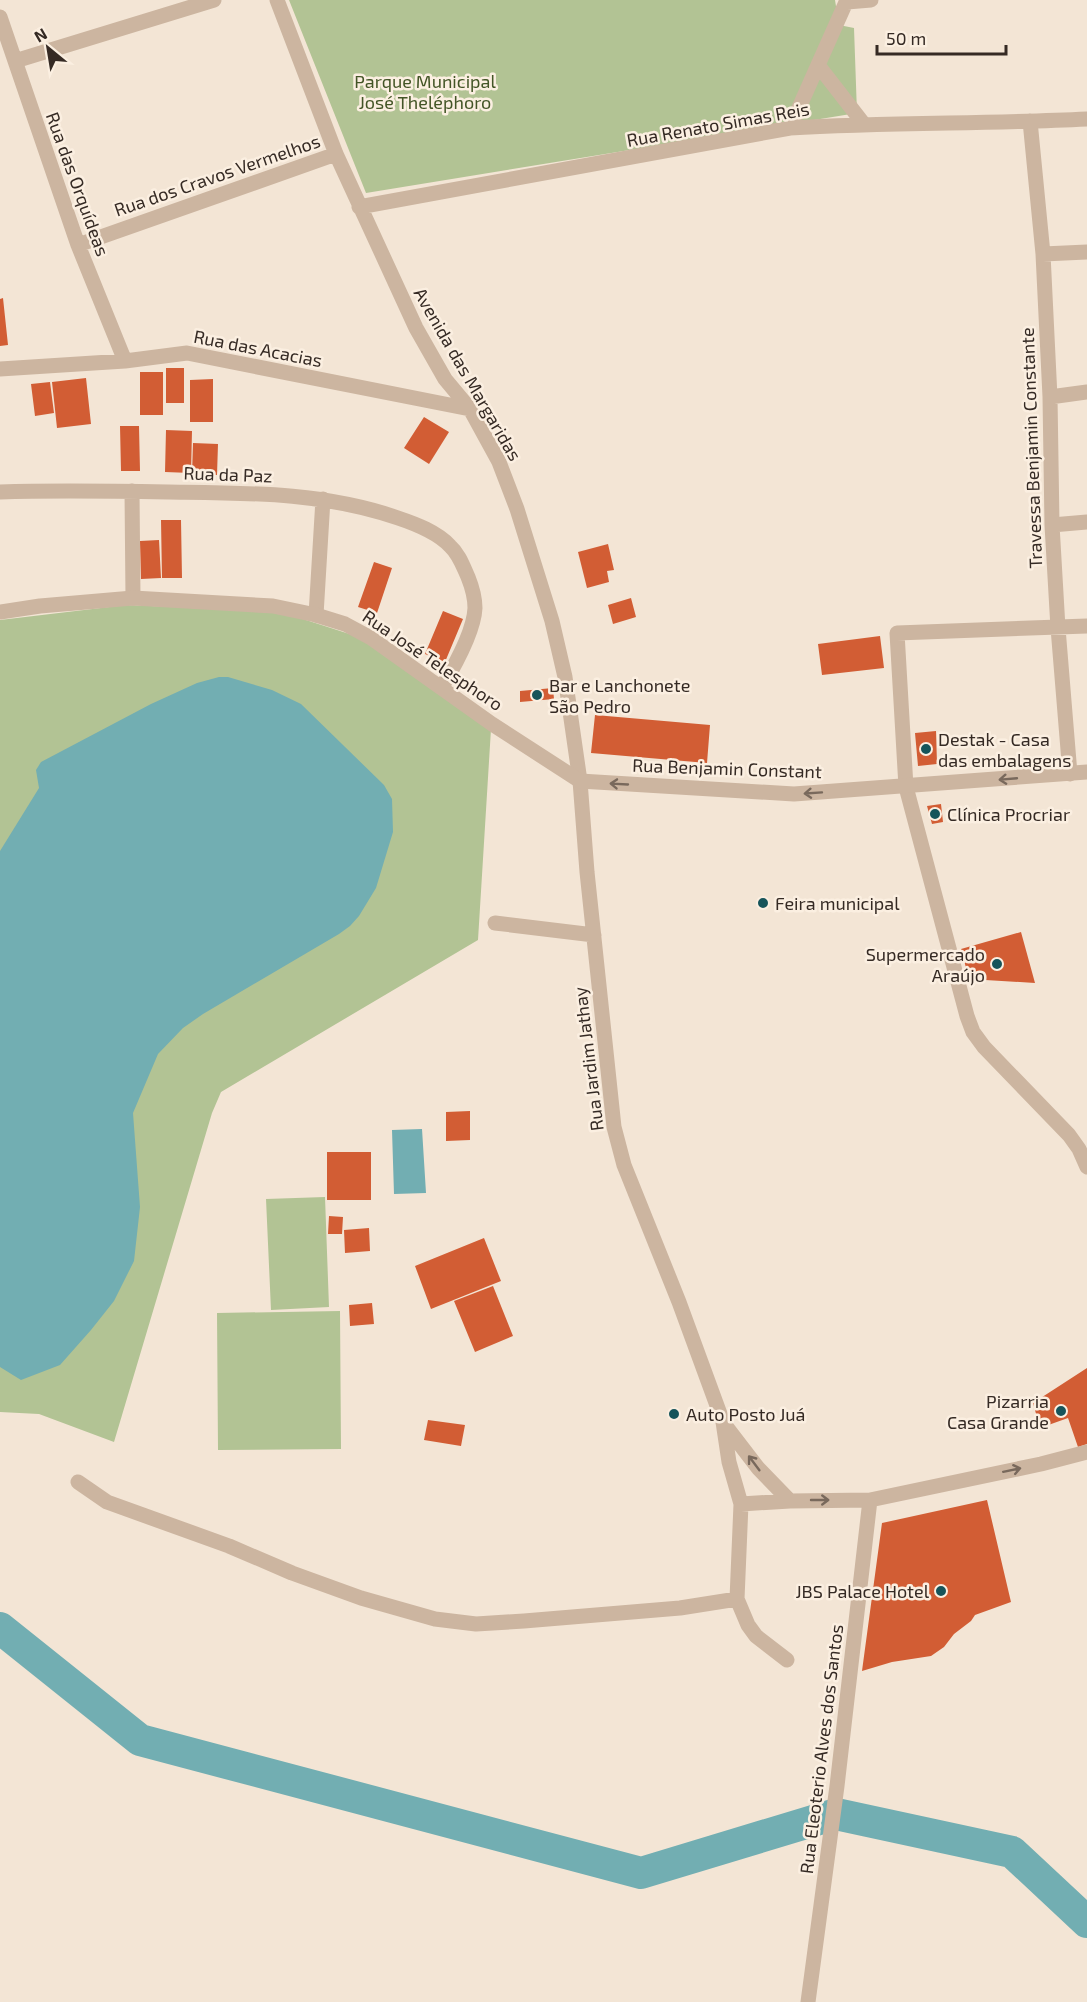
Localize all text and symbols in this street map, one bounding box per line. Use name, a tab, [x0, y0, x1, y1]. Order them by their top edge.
north arrow	[18, 18, 78, 78]
scale bar	[877, 18, 1006, 56]
text: N	[30, 23, 50, 46]
text: 50 m	[886, 27, 926, 49]
park label: Parque Municipal José Theléphoro	[354, 70, 496, 113]
street label: Rua Renato Simas Reis	[625, 97, 811, 151]
street label: Rua das Orquídeas	[42, 109, 114, 259]
street label: Rua dos Cravos Vermelhos	[111, 129, 323, 221]
street label: Avenida das Margaridas	[409, 284, 527, 464]
street label: Rua das Acacias	[192, 325, 324, 371]
street label: Travessa Benjamin Constante	[1016, 327, 1046, 569]
street label: Rua da Paz	[183, 461, 273, 487]
street label: Rua José Telesphoro	[359, 605, 507, 715]
place label: Bar e Lanchonete São Pedro	[549, 674, 690, 717]
marker: Bar e Lanchonete São Pedro	[530, 688, 544, 702]
place label: Destak - Casa das embalagens	[938, 728, 1071, 771]
marker: Destak - Casa das embalagens	[919, 742, 933, 756]
street label: Rua Benjamin Constant	[632, 754, 822, 782]
one-way arrow	[998, 774, 1018, 785]
one-way arrow	[609, 778, 629, 789]
one-way arrow	[804, 788, 824, 799]
place label: Clínica Procriar	[947, 803, 1070, 825]
marker: Clínica Procriar	[928, 807, 942, 821]
place label: Feira municipal	[775, 892, 900, 914]
marker: Feira municipal	[756, 896, 770, 910]
place label: Supermercado Araújo	[866, 943, 985, 986]
marker: Supermercado Araújo	[990, 957, 1004, 971]
street label: Rua Jardim Jathay	[568, 985, 608, 1132]
place label: Pizarria Casa Grande	[947, 1390, 1049, 1433]
place label: Auto Posto Juá	[686, 1403, 805, 1425]
marker: Pizarria Casa Grande	[1054, 1404, 1068, 1418]
marker: Auto Posto Juá	[667, 1407, 681, 1421]
one-way arrow	[748, 1456, 761, 1472]
one-way arrow	[1002, 1464, 1021, 1475]
one-way arrow	[810, 1494, 830, 1506]
place label: JBS Palace Hotel	[796, 1580, 930, 1602]
marker: JBS Palace Hotel	[934, 1584, 948, 1598]
street label: Rua Eleoterio Alves dos Santos	[795, 1623, 847, 1875]

